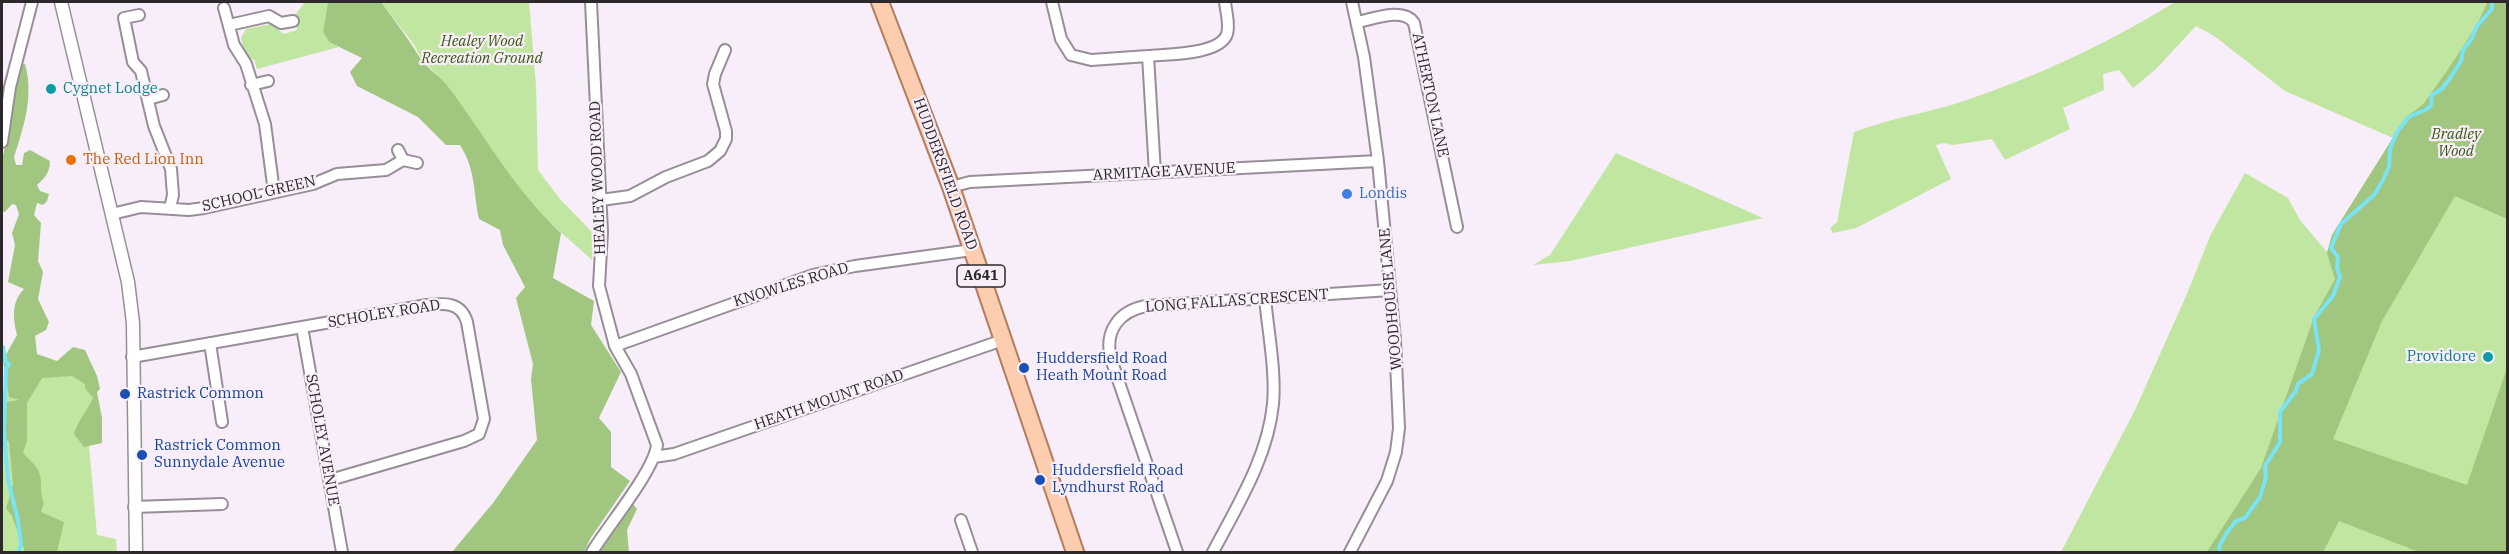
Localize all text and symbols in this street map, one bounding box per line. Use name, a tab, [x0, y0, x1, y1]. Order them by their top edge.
street label: ATHERTON LANE	[1408, 31, 1452, 159]
park label: Healey Wood Recreation Ground	[421, 33, 543, 68]
place label: Cygnet Lodge	[63, 80, 158, 98]
marker: Cygnet Lodge	[44, 82, 58, 96]
street label: HUDDERSFIELD ROAD	[909, 95, 981, 253]
street label: HEALEY WOOD ROAD	[586, 101, 610, 255]
park label: Bradley Wood	[2431, 126, 2481, 161]
place label: The Red Lion Inn	[83, 151, 204, 169]
marker: The Red Lion Inn	[64, 153, 78, 167]
street label: ARMITAGE AVENUE	[1092, 159, 1236, 185]
street label: SCHOOL GREEN	[200, 172, 318, 216]
place label: Londis	[1359, 185, 1407, 203]
marker: Londis	[1340, 187, 1354, 201]
street label: WOODHOUSE LANE	[1376, 227, 1406, 371]
street label: KNOWLES ROAD	[731, 259, 851, 311]
road number: A641	[957, 265, 1005, 287]
street label: LONG FALLAS CRESCENT	[1145, 286, 1329, 316]
street label: SCHOLEY ROAD	[327, 296, 441, 332]
place label: Providore	[2407, 348, 2476, 366]
place label: Huddersfield Road Heath Mount Road	[1036, 350, 1168, 385]
marker: Providore	[2481, 350, 2495, 364]
marker: Huddersfield Road Heath Mount Road	[1017, 361, 1031, 375]
street label: HEATH MOUNT ROAD	[752, 366, 906, 434]
street label: SCHOLEY AVENUE	[302, 373, 342, 507]
place label: Rastrick Common	[137, 385, 264, 403]
marker: Rastrick Common	[118, 387, 132, 401]
place label: Rastrick Common Sunnydale Avenue	[154, 437, 285, 472]
marker: Rastrick Common Sunnydale Avenue	[135, 448, 149, 462]
place label: Huddersfield Road Lyndhurst Road	[1052, 462, 1184, 497]
marker: Huddersfield Road Lyndhurst Road	[1033, 473, 1047, 487]

